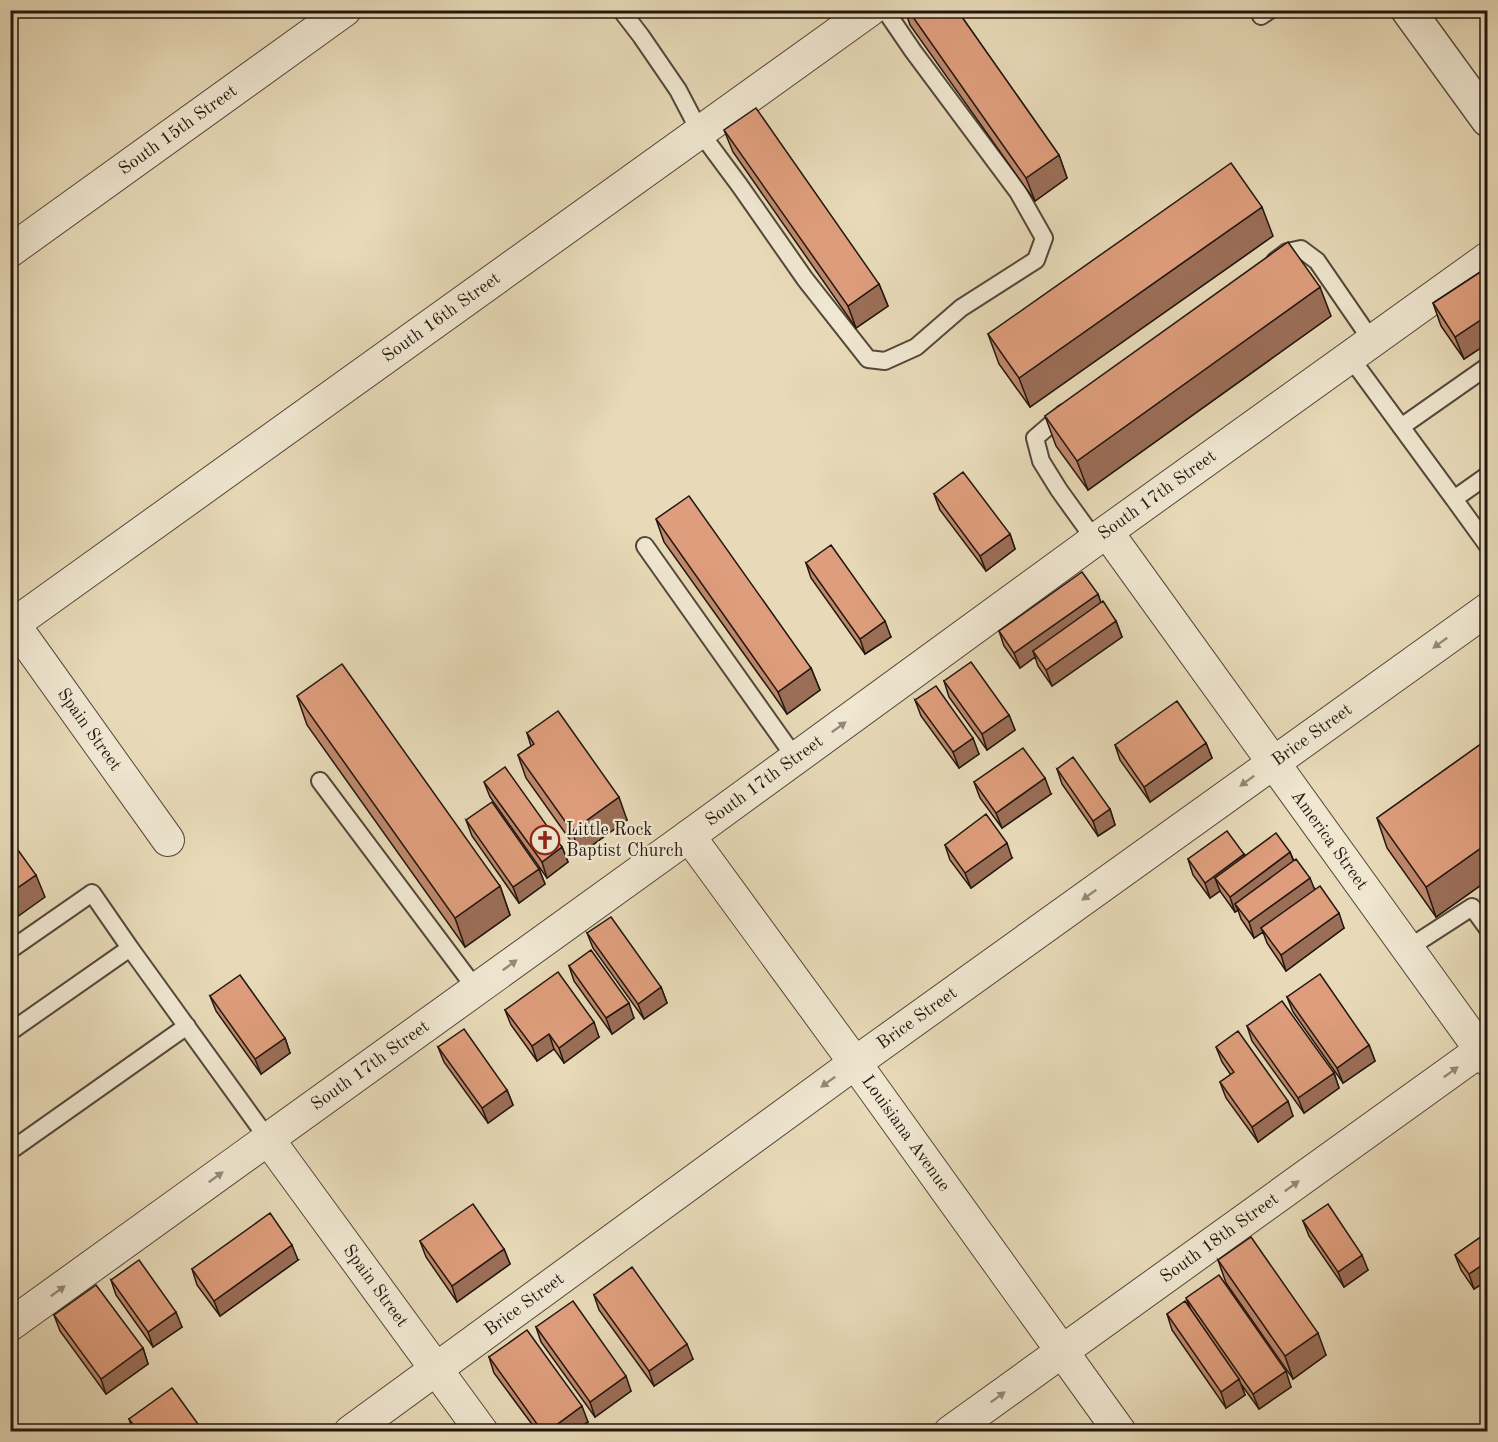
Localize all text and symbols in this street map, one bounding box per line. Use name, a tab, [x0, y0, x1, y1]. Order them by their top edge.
street label: South 15th Street	[116, 82, 240, 179]
street label: South 16th Street	[379, 269, 504, 366]
street label: South 17th Street	[1095, 447, 1220, 544]
one-way arrow	[1432, 637, 1448, 648]
street label: Spain Street	[54, 685, 125, 774]
street label: Brice Street	[1269, 701, 1355, 770]
one-way arrow	[831, 722, 846, 734]
street label: South 17th Street	[702, 732, 826, 830]
one-way arrow	[1240, 775, 1255, 787]
street label: America Street	[1287, 787, 1371, 893]
place label: Little Rock Baptist Church	[566, 821, 684, 860]
church icon: Little Rock Baptist Church	[529, 824, 561, 856]
one-way arrow	[1082, 889, 1098, 901]
one-way arrow	[502, 959, 518, 971]
street label: Brice Street	[874, 984, 960, 1053]
street label: South 17th Street	[308, 1017, 433, 1114]
one-way arrow	[1442, 1066, 1458, 1078]
street label: Louisiana Avenue	[858, 1072, 953, 1195]
one-way arrow	[821, 1076, 836, 1088]
one-way arrow	[207, 1171, 223, 1183]
one-way arrow	[1285, 1180, 1300, 1192]
street label: South 18th Street	[1157, 1190, 1282, 1287]
street label: Spain Street	[340, 1242, 411, 1330]
street label: Brice Street	[481, 1270, 568, 1339]
one-way arrow	[49, 1285, 65, 1297]
one-way arrow	[989, 1391, 1005, 1403]

